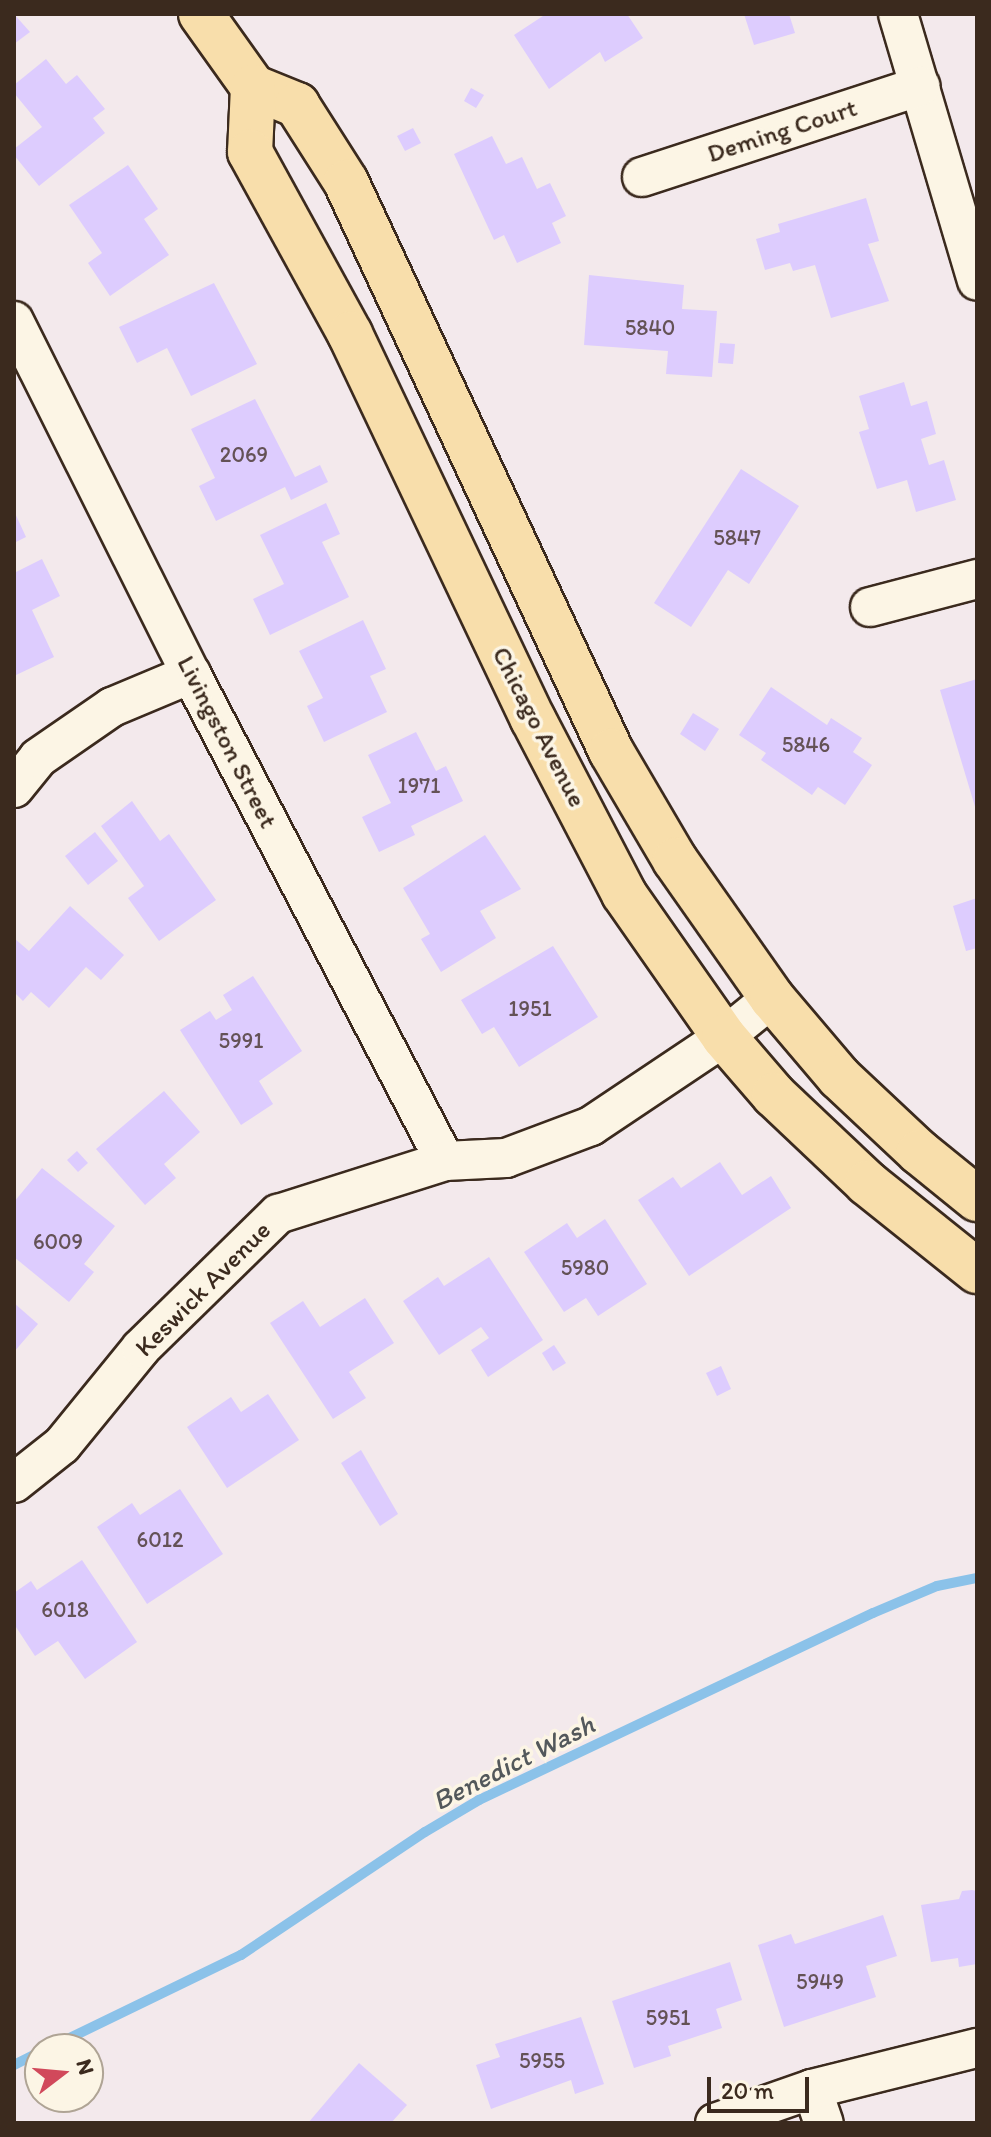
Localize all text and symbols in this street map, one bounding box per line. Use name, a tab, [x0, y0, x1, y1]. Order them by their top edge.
street label: Deming Court	[703, 92, 861, 170]
house number: 5840	[625, 315, 675, 341]
house number: 2069	[220, 442, 268, 468]
house number: 5847	[713, 525, 761, 551]
street label: Chicago Avenue	[485, 642, 593, 812]
street label: Livingston Street	[170, 651, 284, 833]
house number: 5846	[782, 732, 830, 758]
house number: 1971	[398, 773, 440, 799]
house number: 1951	[508, 996, 552, 1022]
house number: 5991	[219, 1028, 263, 1054]
street label: Keswick Avenue	[129, 1215, 277, 1363]
house number: 6009	[33, 1229, 83, 1255]
house number: 5980	[561, 1255, 609, 1281]
house number: 6012	[137, 1527, 183, 1553]
house number: 6018	[41, 1597, 89, 1623]
water label: Benedict Wash	[427, 1707, 599, 1817]
house number: 5949	[796, 1969, 844, 1995]
house number: 5951	[646, 2005, 690, 2031]
north arrow	[24, 2033, 104, 2113]
house number: 5955	[519, 2048, 565, 2074]
text: N	[71, 2056, 101, 2078]
scale bar	[711, 2061, 813, 2111]
text: 20 m	[721, 2076, 774, 2105]

